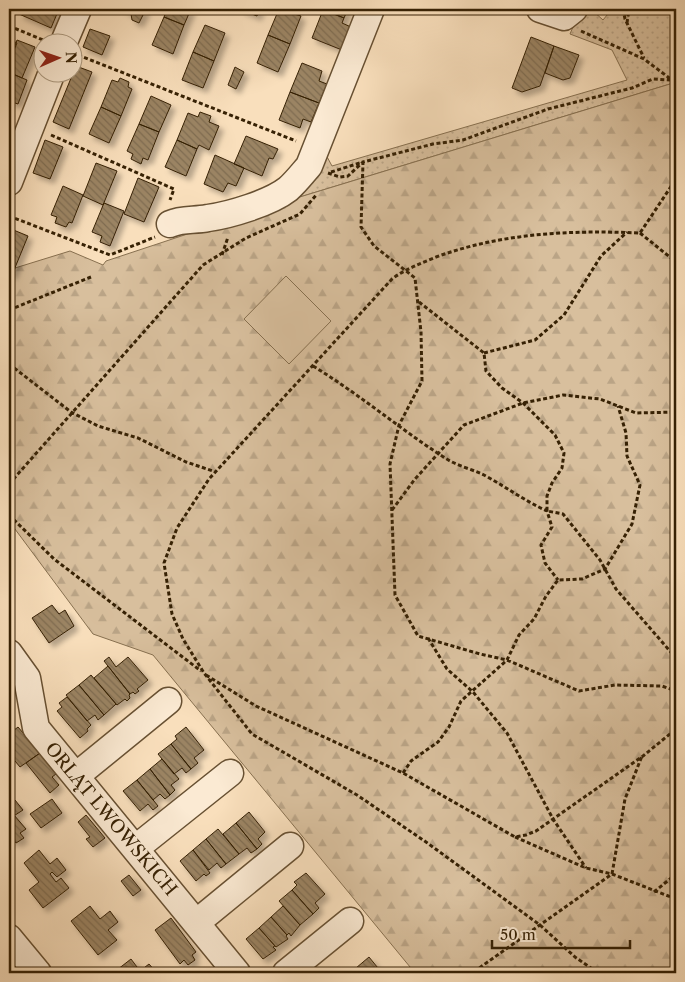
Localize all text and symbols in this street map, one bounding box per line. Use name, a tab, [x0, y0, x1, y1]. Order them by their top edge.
north arrow	[32, 32, 82, 82]
text: N	[62, 51, 80, 64]
street label: ORLĄT LWOWSKICH	[40, 738, 182, 900]
scale bar	[492, 917, 630, 949]
text: 50 m	[500, 925, 536, 944]

